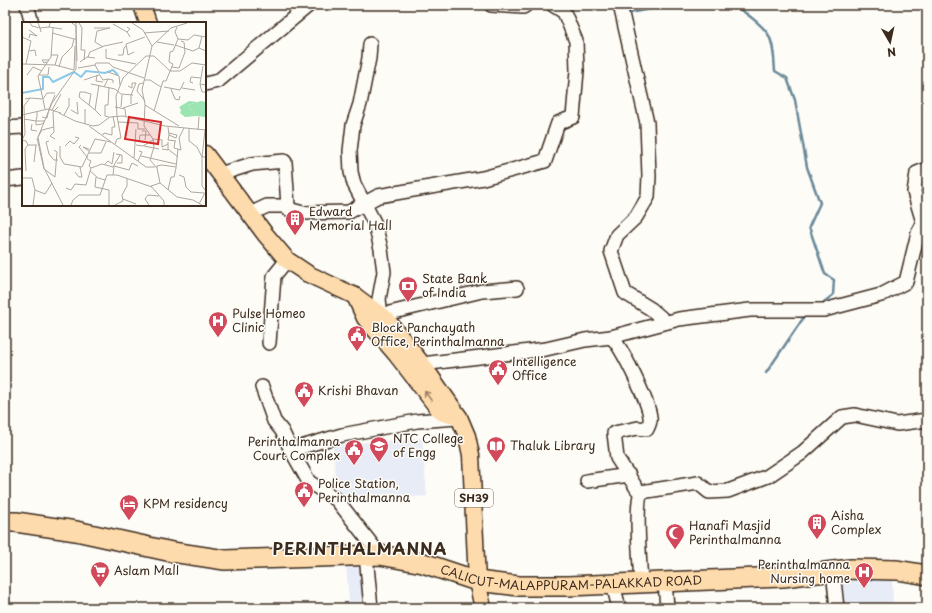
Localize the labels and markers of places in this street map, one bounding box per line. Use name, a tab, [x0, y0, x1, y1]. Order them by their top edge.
place label: Edward Memorial Hall	[309, 202, 392, 234]
building icon: Edward Memorial Hall	[284, 208, 306, 236]
place label: State Bank of India	[422, 269, 487, 301]
bank icon: State Bank of India	[397, 275, 419, 303]
place label: Pulse Homeo Clinic	[232, 304, 306, 336]
hospital icon: Pulse Homeo Clinic	[207, 310, 229, 338]
place label: Block Panchayath Office, Perinthalmanna	[371, 318, 505, 350]
public building icon: Block Panchayath Office, Perinthalmanna	[346, 324, 368, 352]
place label: Intelligence Office	[512, 352, 577, 384]
public building icon: Intelligence Office	[487, 358, 509, 386]
public building icon: Krishi Bhavan	[293, 380, 315, 408]
place label: Krishi Bhavan	[318, 381, 399, 399]
place label: NTC College of Engg	[393, 429, 464, 461]
place label: Perinthalmanna Court Complex	[248, 432, 341, 464]
school or university icon: NTC College of Engg	[368, 435, 390, 463]
library icon: Thaluk Library	[485, 435, 507, 463]
place label: Thaluk Library	[510, 436, 596, 454]
public building icon: Perinthalmanna Court Complex	[343, 438, 365, 466]
place label: Police Station, Perinthalmanna	[318, 474, 411, 506]
public building icon: Police Station, Perinthalmanna	[293, 480, 315, 508]
hotel icon: KPM residency	[118, 493, 140, 521]
place label: KPM residency	[143, 494, 228, 512]
place label: Aisha Complex	[831, 506, 881, 538]
building icon: Aisha Complex	[806, 512, 828, 540]
place label: Hanafi Masjid Perinthalmanna	[689, 516, 782, 548]
mosque icon: Hanafi Masjid Perinthalmanna	[664, 522, 686, 550]
place label: Perinthalmanna Nursing home	[758, 555, 851, 587]
supermarket icon: Aslam Mall	[89, 560, 111, 588]
place label: Aslam Mall	[114, 561, 179, 579]
hospital icon: Perinthalmanna Nursing home	[853, 561, 875, 589]

